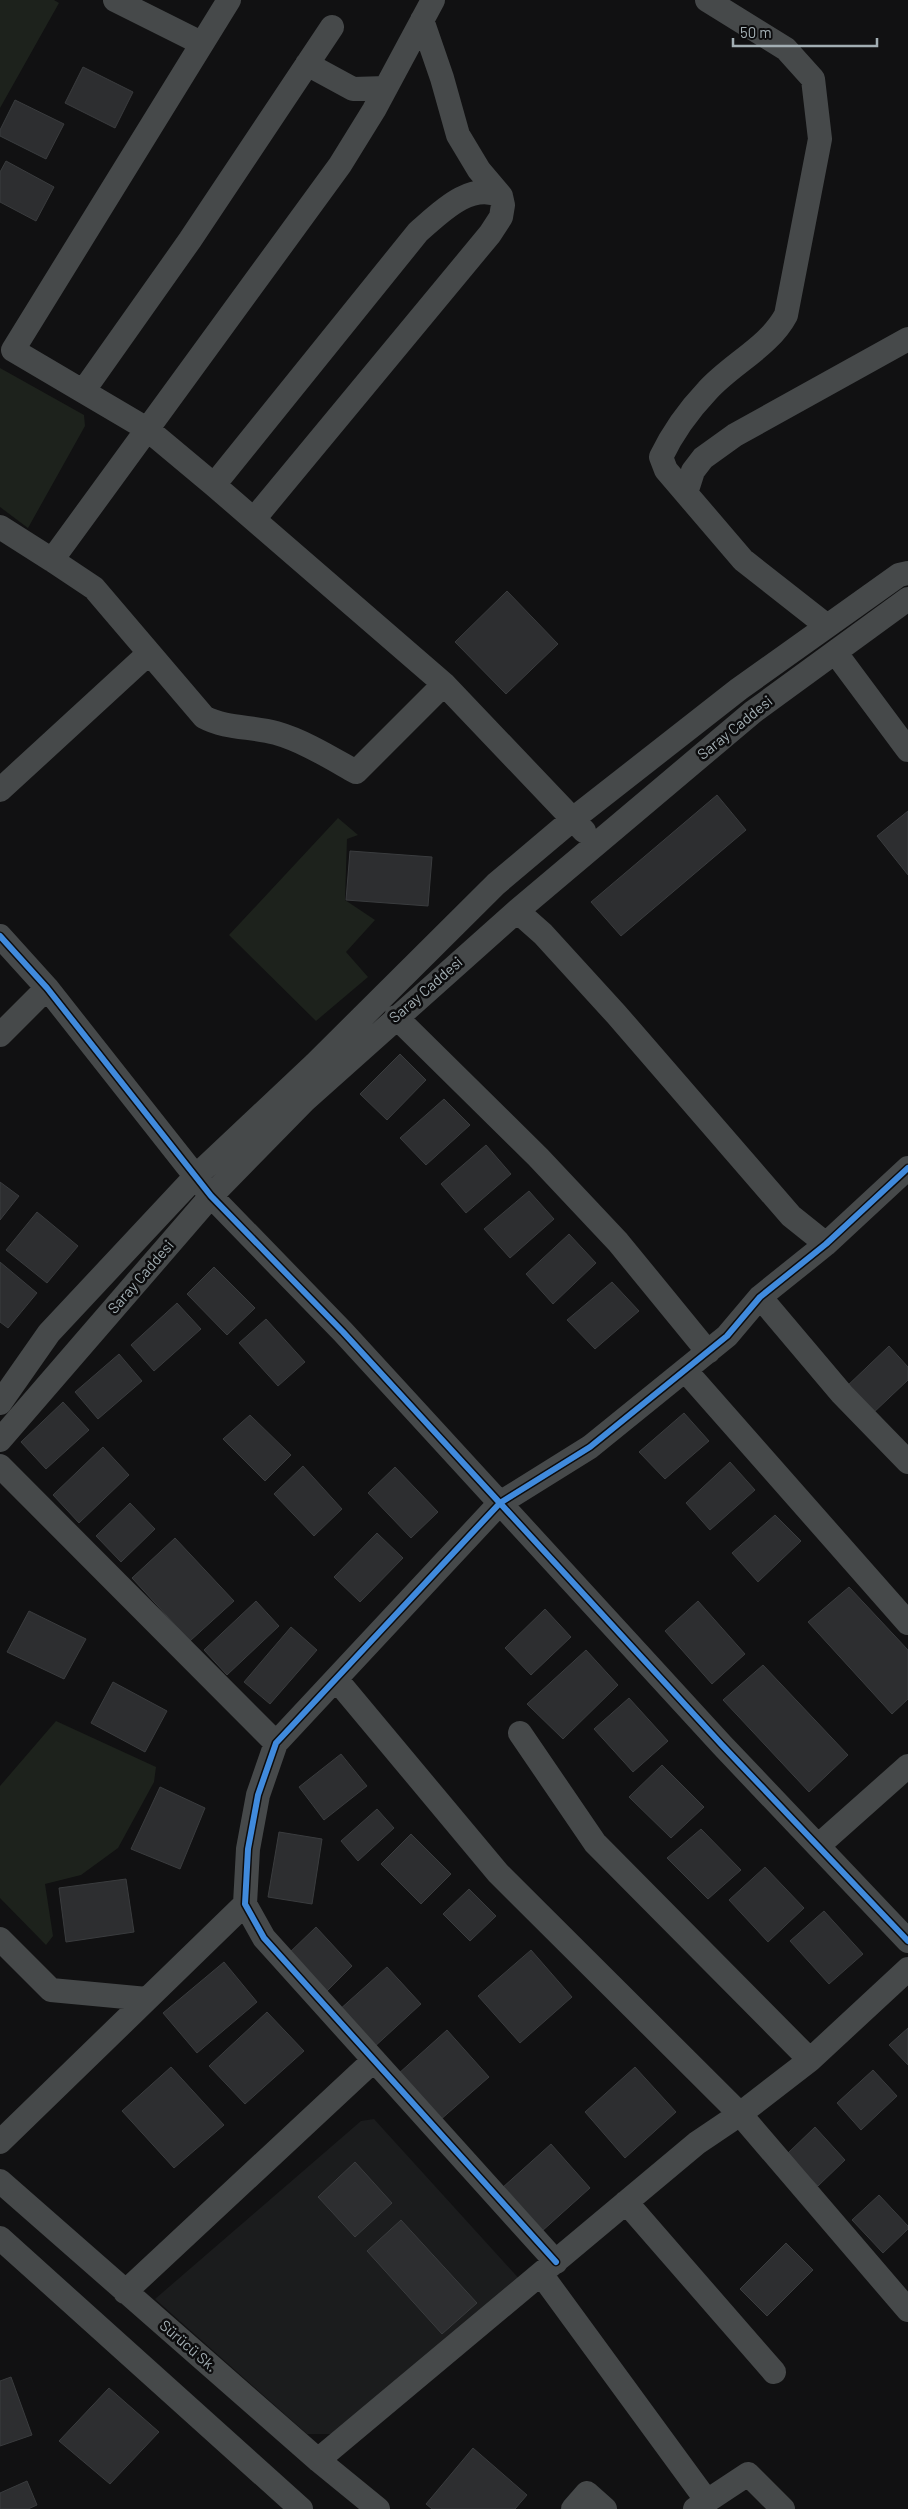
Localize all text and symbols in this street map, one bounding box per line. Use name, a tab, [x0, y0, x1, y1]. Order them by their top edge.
scale bar	[733, 15, 877, 47]
text: 50 m	[740, 23, 772, 41]
street label: Saray Caddesi	[693, 692, 775, 763]
street label: Saray Caddesi	[385, 953, 466, 1026]
street label: Saray Caddesi	[104, 1236, 177, 1317]
street label: Sürücü Sk.	[156, 2316, 221, 2375]

